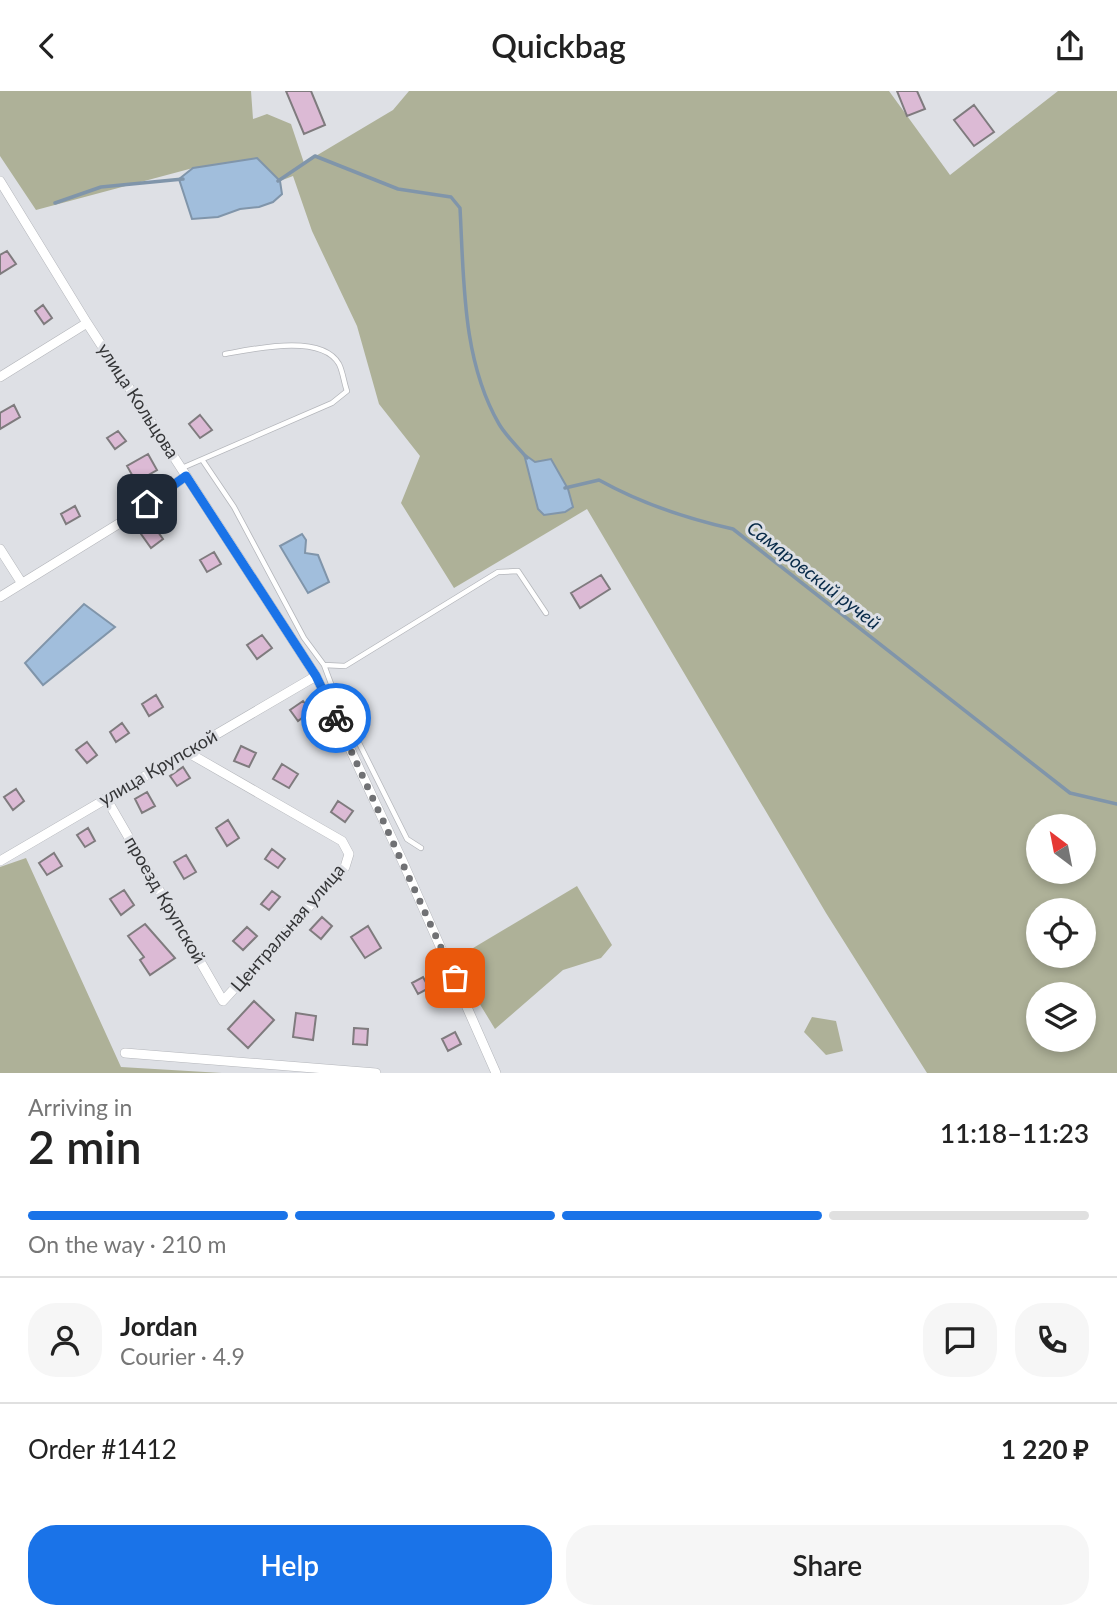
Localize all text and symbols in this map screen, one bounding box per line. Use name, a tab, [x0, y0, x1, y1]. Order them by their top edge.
text: Quickbag	[491, 26, 626, 65]
icon: back	[28, 27, 66, 65]
icon: share	[1051, 27, 1089, 65]
street label: улица Кольцова	[93, 339, 184, 462]
pin	[117, 474, 177, 534]
icon: home	[128, 485, 166, 523]
water label: Самаровский ручей	[743, 515, 886, 634]
courier	[301, 683, 371, 753]
icon: bike	[317, 699, 355, 737]
street label: улица Крупской	[94, 724, 221, 810]
north arrow	[1026, 814, 1096, 884]
map controls	[1026, 814, 1096, 1052]
street label: проезд Крупской	[121, 832, 211, 967]
street label: Центральная улица	[226, 859, 349, 996]
button: locate	[1026, 898, 1096, 968]
pin	[425, 948, 485, 1008]
icon: bag	[436, 959, 474, 997]
button: layers	[1026, 982, 1096, 1052]
text: Arriving in	[28, 1093, 132, 1121]
text: 11:18–11:23	[940, 1117, 1089, 1149]
text: 2 min	[28, 1119, 142, 1174]
text: On the way · 210 m	[28, 1230, 227, 1258]
button: person	[28, 1303, 102, 1377]
button: chat	[923, 1303, 997, 1377]
button: phone	[1015, 1303, 1089, 1377]
text: Jordan	[120, 1310, 198, 1342]
text: Courier · 4.9	[120, 1342, 245, 1370]
text: Order #1412	[28, 1433, 177, 1465]
text: 1 220 ₽	[1001, 1433, 1089, 1465]
button: Help	[28, 1525, 552, 1605]
button: Share	[566, 1525, 1089, 1605]

